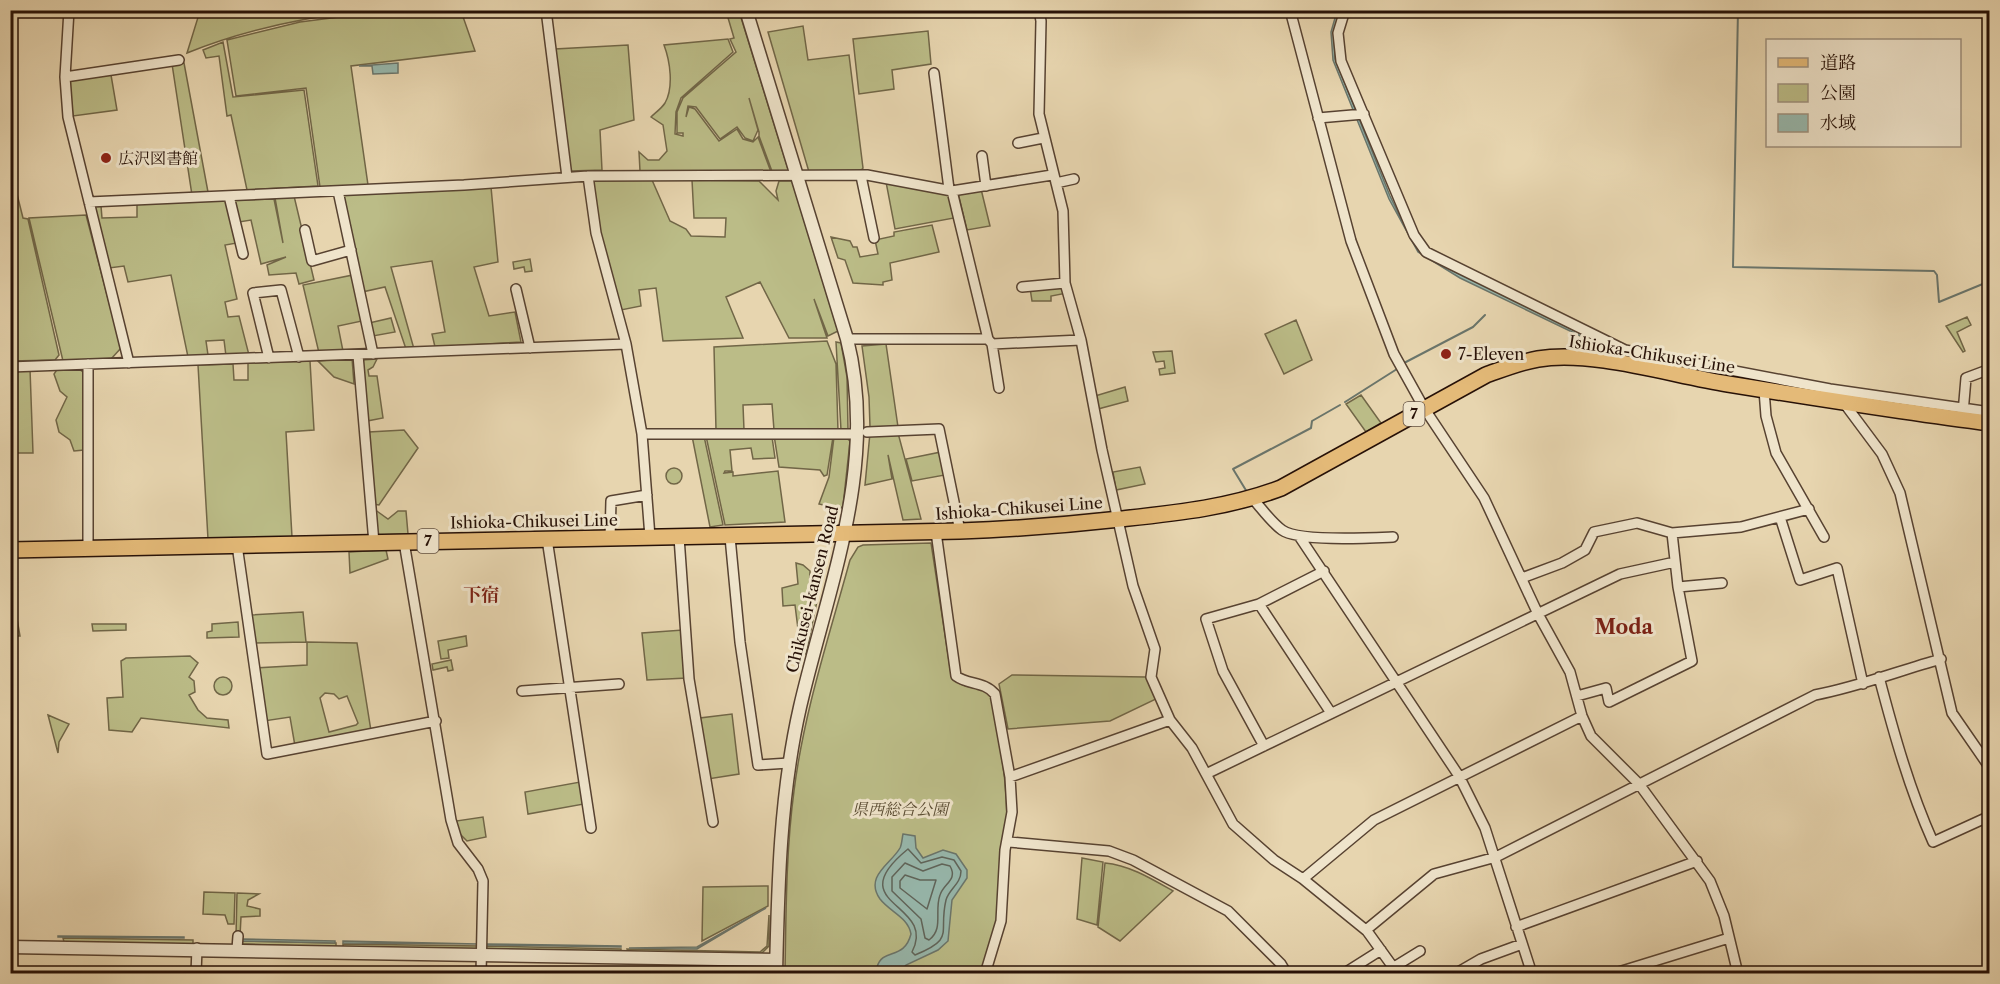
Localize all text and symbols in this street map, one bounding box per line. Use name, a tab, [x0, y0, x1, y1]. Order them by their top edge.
legend	[1766, 39, 1961, 147]
text: 道路	[1820, 52, 1856, 74]
text: 公園	[1820, 82, 1856, 104]
text: 水域	[1820, 112, 1856, 134]
place label: 広沢図書館	[118, 148, 198, 168]
marker: 広沢図書館	[99, 151, 113, 165]
street label: Ishioka-Chikusei Line	[1567, 331, 1737, 377]
place label: 7-Eleven	[1458, 344, 1524, 364]
marker: 7-Eleven	[1439, 347, 1453, 361]
road number: 7	[1404, 402, 1424, 426]
street label: Ishioka-Chikusei Line	[935, 492, 1104, 524]
street label: Chikusei-kansen Road	[782, 503, 843, 675]
street label: Ishioka-Chikusei Line	[450, 510, 618, 532]
road number: 7	[418, 529, 438, 553]
district label: 下宿	[463, 584, 499, 606]
district label: Moda	[1595, 615, 1654, 639]
park label: 県西総合公園	[852, 799, 951, 819]

